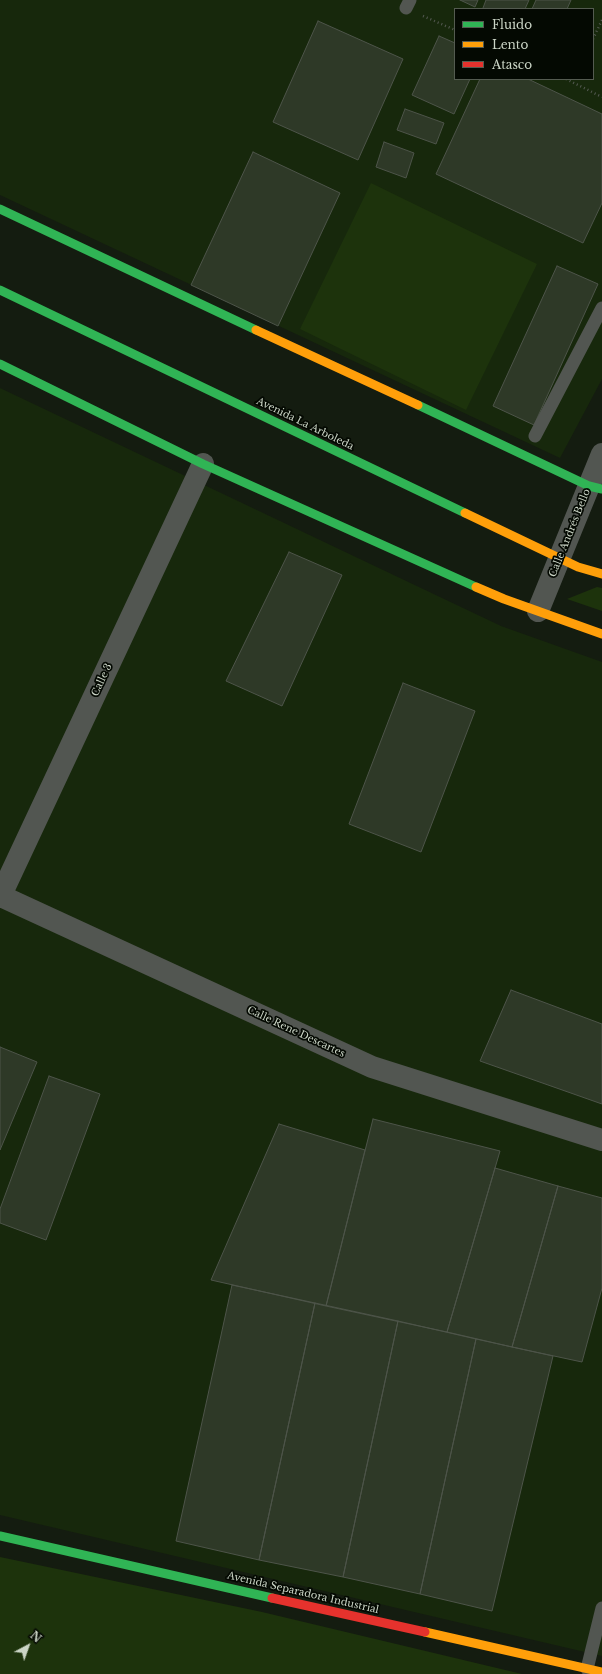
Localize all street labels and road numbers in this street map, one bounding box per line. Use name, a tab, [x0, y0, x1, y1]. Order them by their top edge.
street label: Avenida La Arboleda	[254, 395, 356, 453]
street label: Calle Andrés Bello	[547, 487, 593, 579]
street label: Calle 3	[89, 662, 115, 698]
street label: Calle Rene Descartes	[245, 1004, 347, 1060]
street label: Avenida Separadora Industrial	[226, 1570, 380, 1616]

